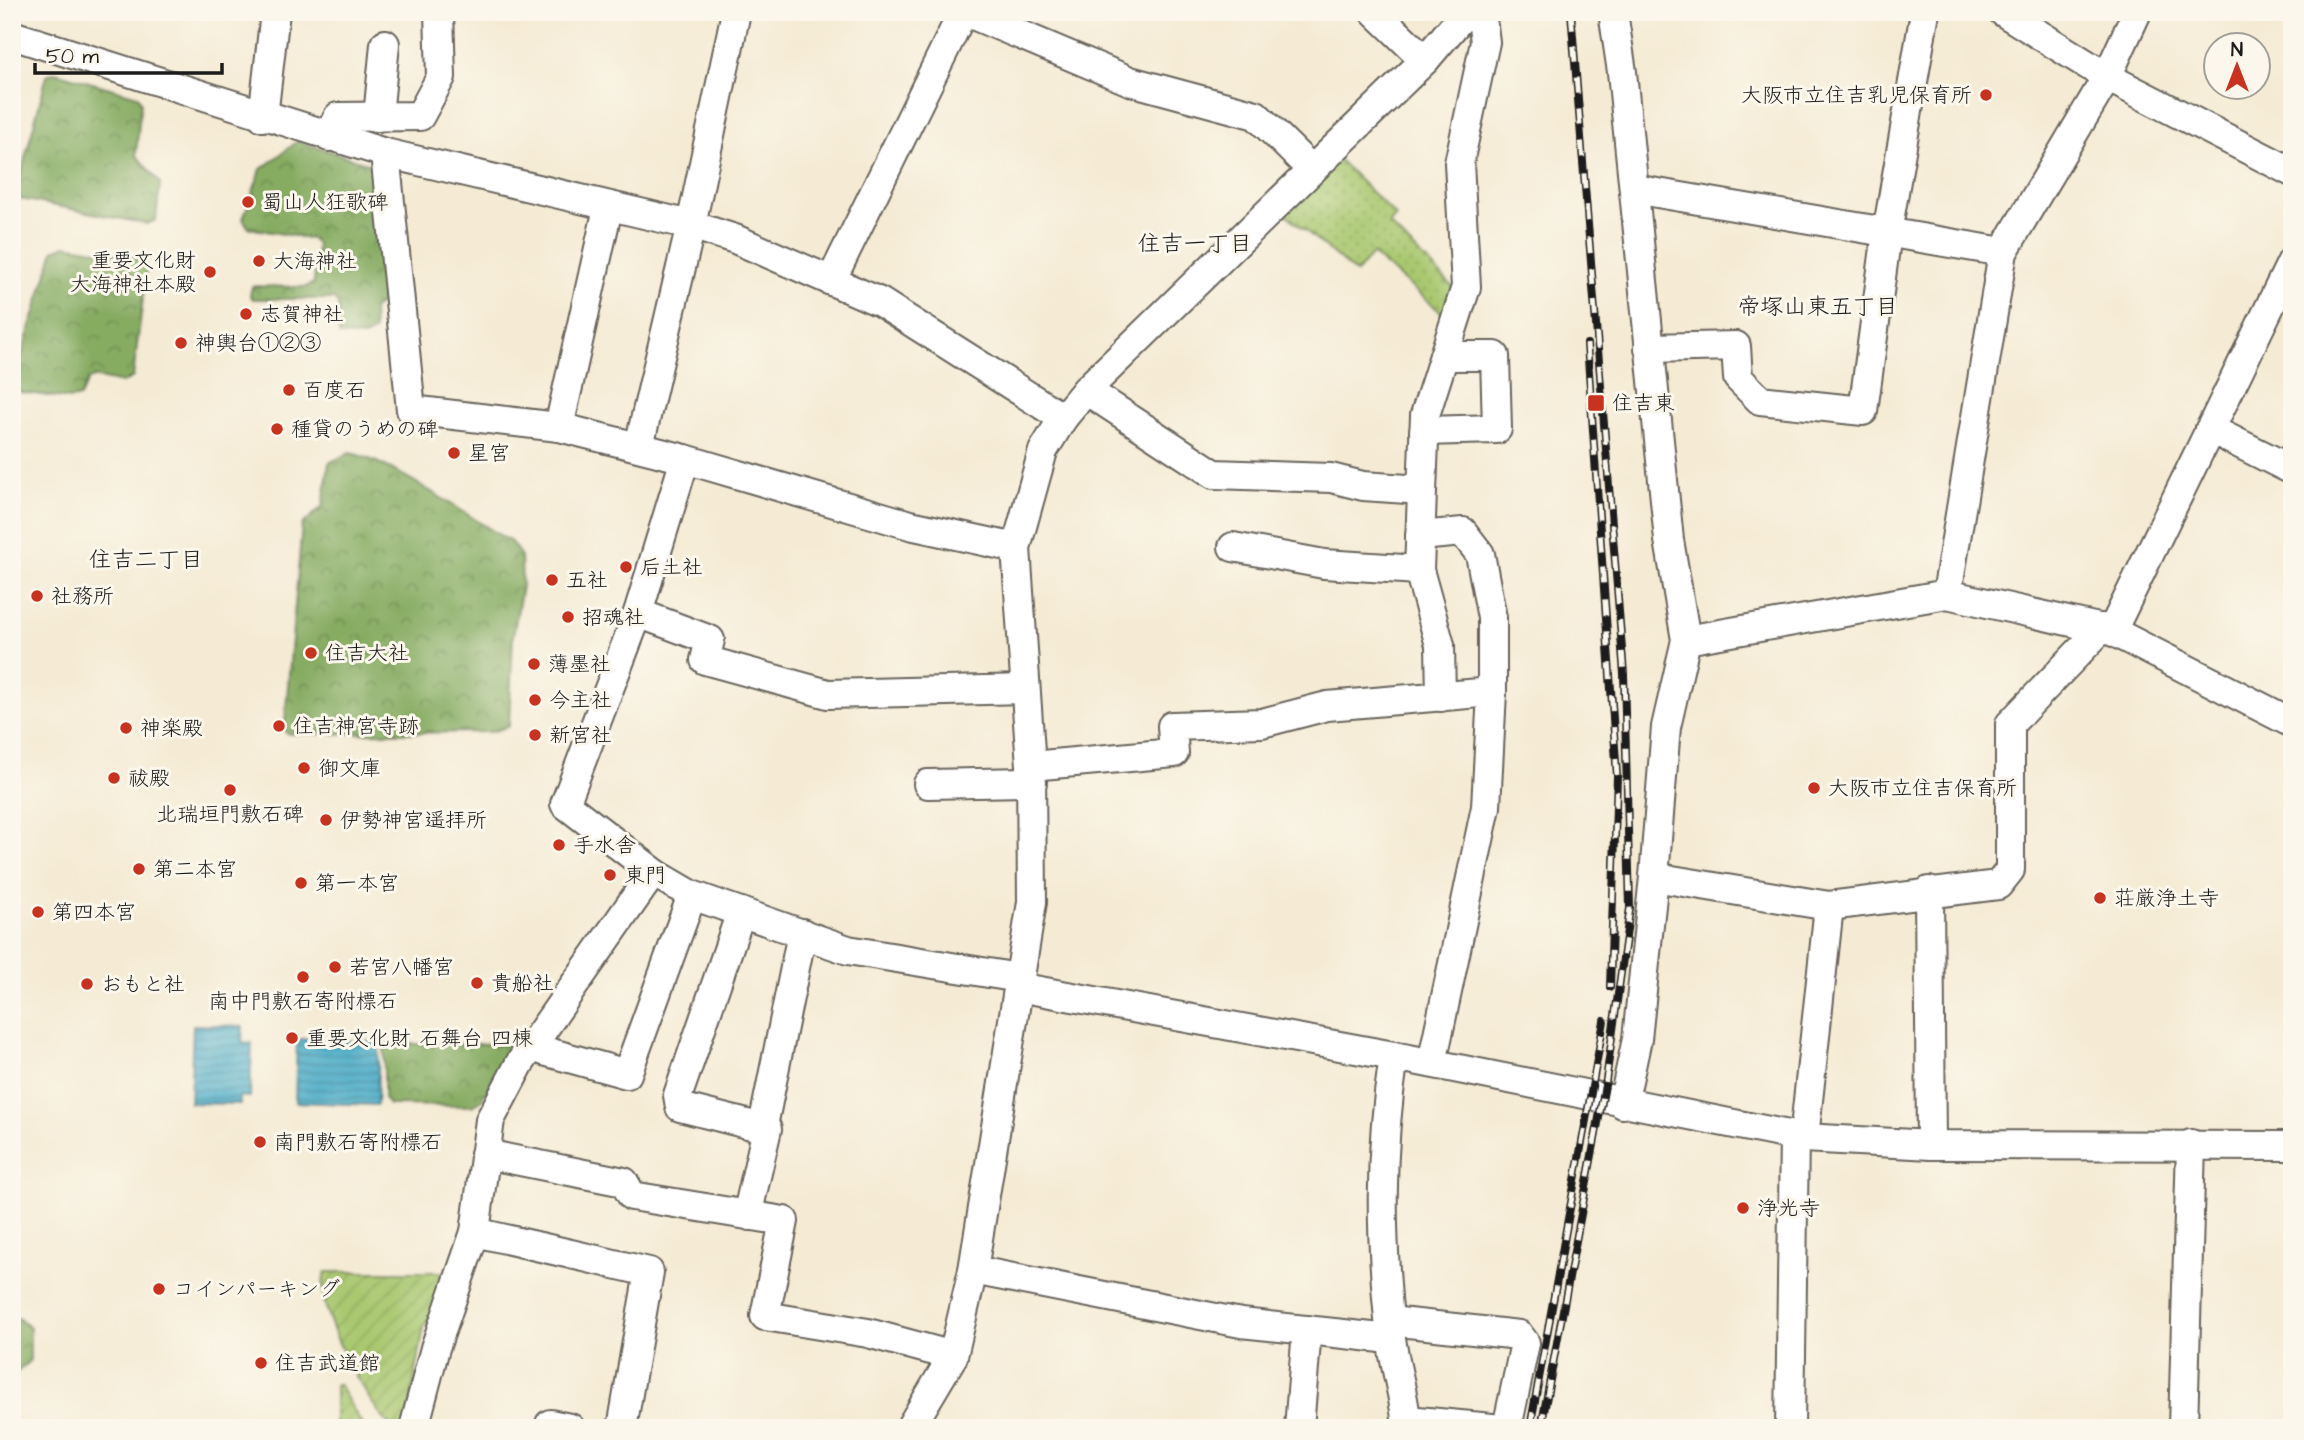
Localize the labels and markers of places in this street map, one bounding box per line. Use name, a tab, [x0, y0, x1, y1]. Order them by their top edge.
place label: 大阪市立住吉乳児保育所	[1741, 81, 1972, 110]
marker: 大阪市立住吉乳児保育所	[1978, 87, 1994, 103]
place label: 蜀山人狂歌碑	[262, 188, 388, 217]
marker: 蜀山人狂歌碑	[240, 194, 256, 210]
place label: 重要文化財 大海神社本殿	[70, 246, 196, 299]
place label: 大海神社	[273, 247, 357, 276]
marker: 大海神社	[251, 253, 267, 269]
marker: 重要文化財 大海神社本殿	[202, 264, 218, 280]
place label: 志賀神社	[260, 300, 344, 329]
marker: 志賀神社	[238, 306, 254, 322]
place label: 神輿台①②③	[195, 329, 321, 358]
marker: 神輿台①②③	[173, 335, 189, 351]
place label: 百度石	[303, 376, 366, 405]
marker: 百度石	[281, 382, 297, 398]
place label: 住吉東	[1612, 389, 1675, 418]
marker: 住吉東	[1586, 393, 1606, 413]
place label: 種貸のうめの碑	[291, 415, 438, 444]
marker: 種貸のうめの碑	[269, 421, 285, 437]
place label: 星宮	[468, 439, 510, 468]
marker: 星宮	[446, 445, 462, 461]
place label: 后土社	[640, 553, 703, 582]
marker: 后土社	[618, 559, 634, 575]
place label: 五社	[566, 566, 608, 595]
marker: 五社	[544, 572, 560, 588]
place label: 社務所	[51, 582, 114, 611]
marker: 社務所	[29, 588, 45, 604]
place label: 招魂社	[582, 603, 645, 632]
marker: 招魂社	[560, 609, 576, 625]
place label: 住吉大社	[325, 639, 409, 668]
marker: 住吉大社	[303, 645, 319, 661]
place label: 薄墨社	[548, 650, 611, 679]
marker: 薄墨社	[526, 656, 542, 672]
place label: 今主社	[549, 686, 612, 715]
marker: 今主社	[527, 692, 543, 708]
place label: 住吉神宮寺跡	[293, 712, 419, 741]
place label: 神楽殿	[140, 714, 203, 743]
marker: 住吉神宮寺跡	[271, 718, 287, 734]
marker: 神楽殿	[118, 720, 134, 736]
place label: 新宮社	[549, 721, 612, 750]
marker: 新宮社	[527, 727, 543, 743]
place label: 御文庫	[318, 754, 381, 783]
marker: 御文庫	[296, 760, 312, 776]
place label: 祓殿	[128, 764, 170, 793]
marker: 祓殿	[106, 770, 122, 786]
place label: 大阪市立住吉保育所	[1828, 774, 2017, 803]
marker: 大阪市立住吉保育所	[1806, 780, 1822, 796]
marker: 北瑞垣門敷石碑	[222, 782, 238, 798]
place label: 北瑞垣門敷石碑	[157, 800, 304, 829]
place label: 伊勢神宮遥拝所	[340, 806, 487, 835]
marker: 伊勢神宮遥拝所	[318, 812, 334, 828]
place label: 手水舎	[573, 831, 636, 860]
marker: 手水舎	[551, 837, 567, 853]
place label: 第二本宮	[153, 855, 237, 884]
marker: 第二本宮	[131, 861, 147, 877]
place label: 東門	[624, 861, 666, 890]
marker: 東門	[602, 867, 618, 883]
place label: 第一本宮	[315, 869, 399, 898]
marker: 第一本宮	[293, 875, 309, 891]
place label: 荘厳浄土寺	[2114, 884, 2219, 913]
marker: 荘厳浄土寺	[2092, 890, 2108, 906]
place label: 第四本宮	[52, 898, 136, 927]
marker: 第四本宮	[30, 904, 46, 920]
place label: 若宮八幡宮	[349, 953, 454, 982]
marker: 若宮八幡宮	[327, 959, 343, 975]
marker: 南中門敷石寄附標石	[295, 969, 311, 985]
place label: 貴船社	[491, 969, 554, 998]
place label: おもと社	[101, 970, 185, 999]
marker: 貴船社	[469, 975, 485, 991]
marker: おもと社	[79, 976, 95, 992]
place label: 南中門敷石寄附標石	[209, 987, 398, 1016]
place label: 重要文化財 石舞台 四棟	[306, 1024, 533, 1053]
marker: 重要文化財 石舞台 四棟	[284, 1030, 300, 1046]
place label: 南門敷石寄附標石	[274, 1128, 442, 1157]
marker: 南門敷石寄附標石	[252, 1134, 268, 1150]
place label: 浄光寺	[1757, 1194, 1820, 1223]
marker: 浄光寺	[1735, 1200, 1751, 1216]
place label: コインパーキング	[173, 1275, 340, 1304]
marker: コインパーキング	[151, 1281, 167, 1297]
place label: 住吉武道館	[275, 1349, 380, 1378]
marker: 住吉武道館	[253, 1355, 269, 1371]

